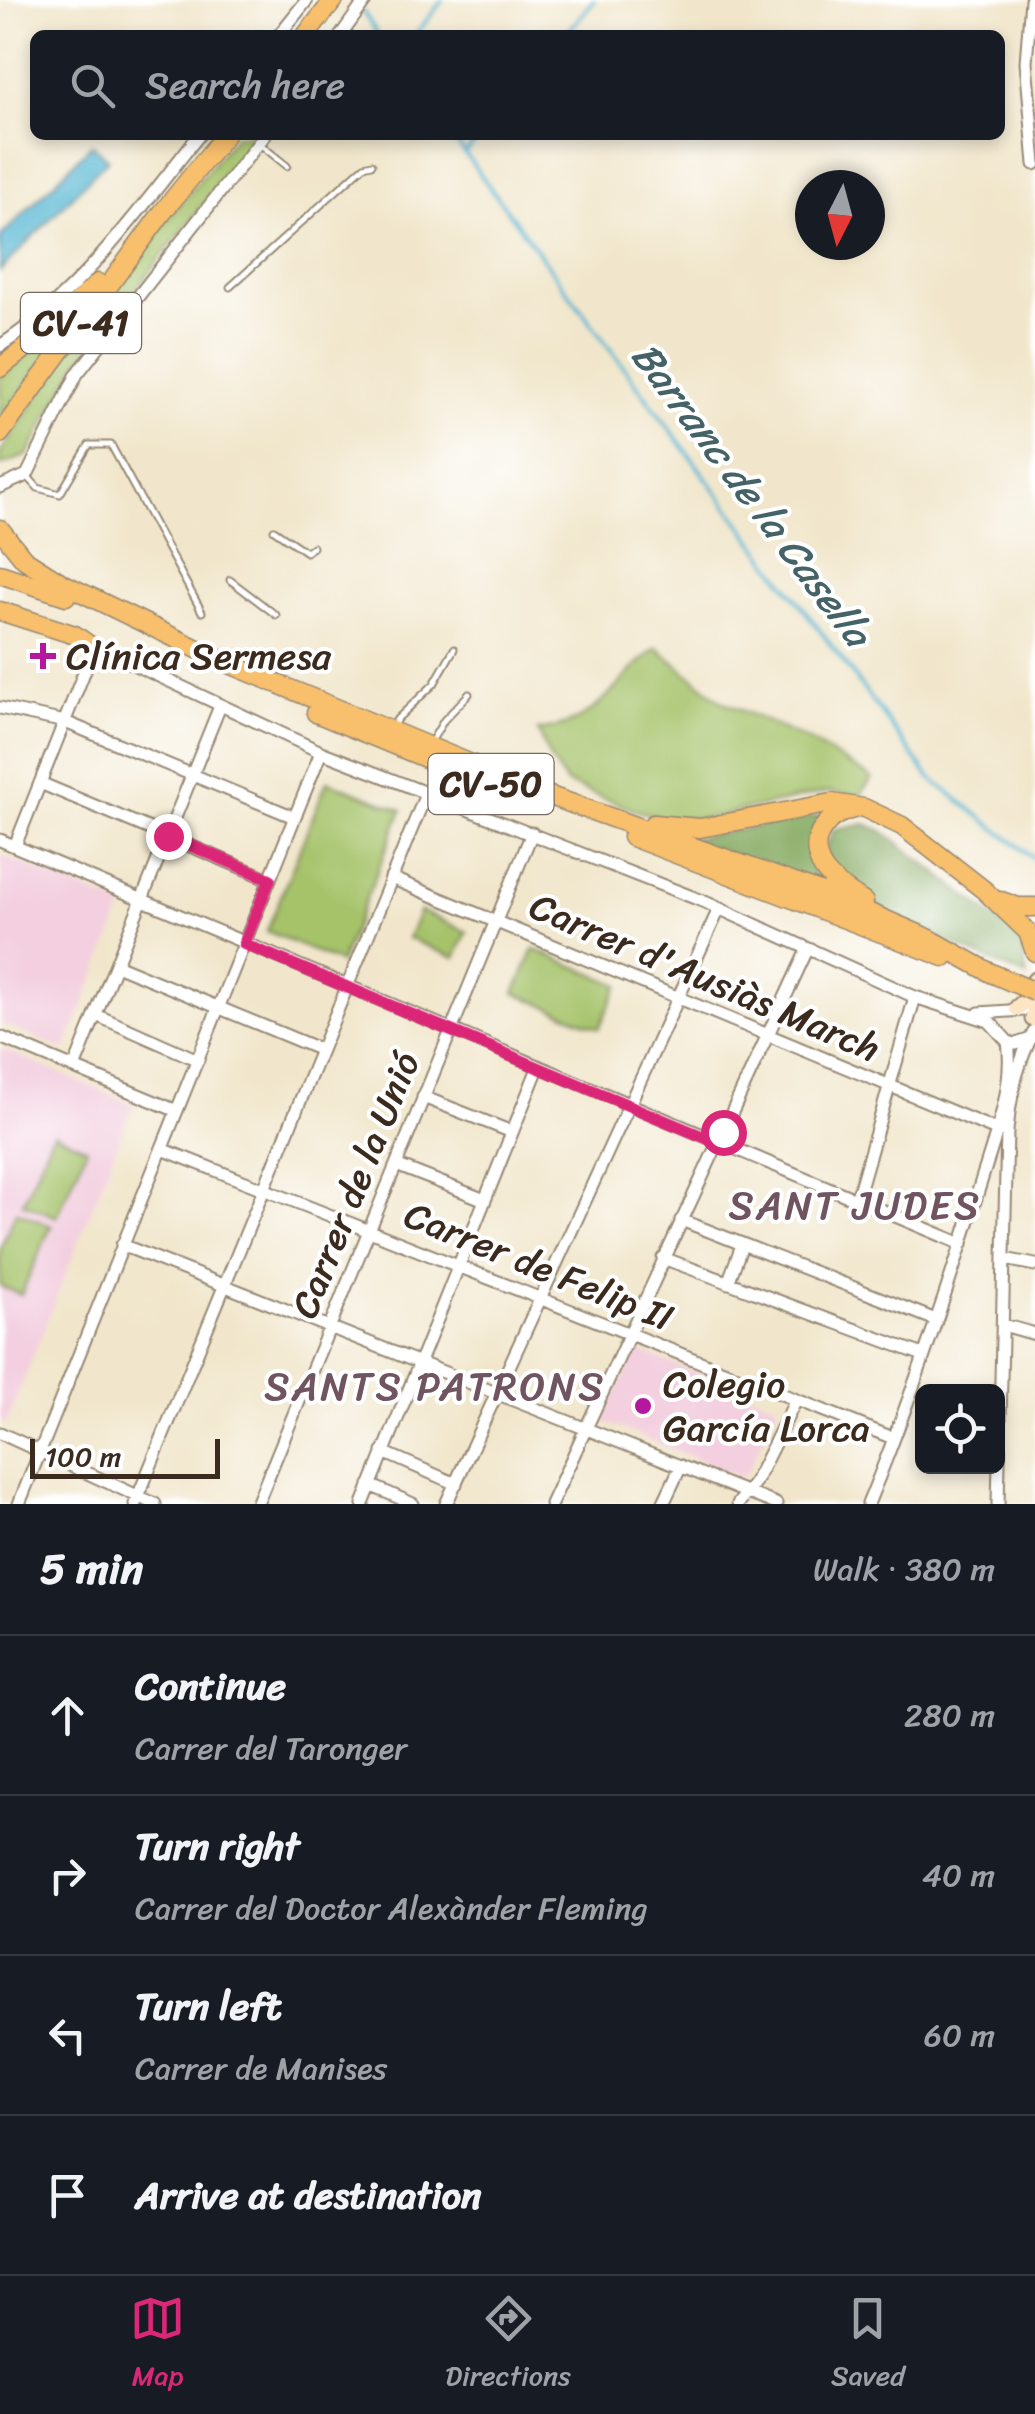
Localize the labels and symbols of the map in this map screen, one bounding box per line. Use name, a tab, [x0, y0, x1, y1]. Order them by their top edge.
north arrow	[795, 170, 885, 260]
road number: CV-41	[21, 293, 141, 353]
water label: Barranc de la Casella	[612, 326, 893, 665]
place label: Clínica Sermesa	[66, 623, 332, 690]
marker: Clínica Sermesa	[30, 643, 56, 669]
road number: CV-50	[428, 754, 554, 814]
route end	[146, 814, 192, 860]
street label: Carrer d'Ausiàs March	[519, 873, 891, 1082]
street label: Carrer de la Unió	[271, 1041, 440, 1329]
route start	[701, 1110, 747, 1156]
district label: SANT JUDES	[728, 1170, 982, 1241]
street label: Carrer de Felip II	[394, 1182, 684, 1351]
district label: SANTS PATRONS	[264, 1351, 606, 1422]
place label: Colegio García Lorca	[663, 1351, 870, 1462]
marker: Colegio García Lorca	[632, 1395, 654, 1417]
scale bar	[30, 1434, 220, 1478]

